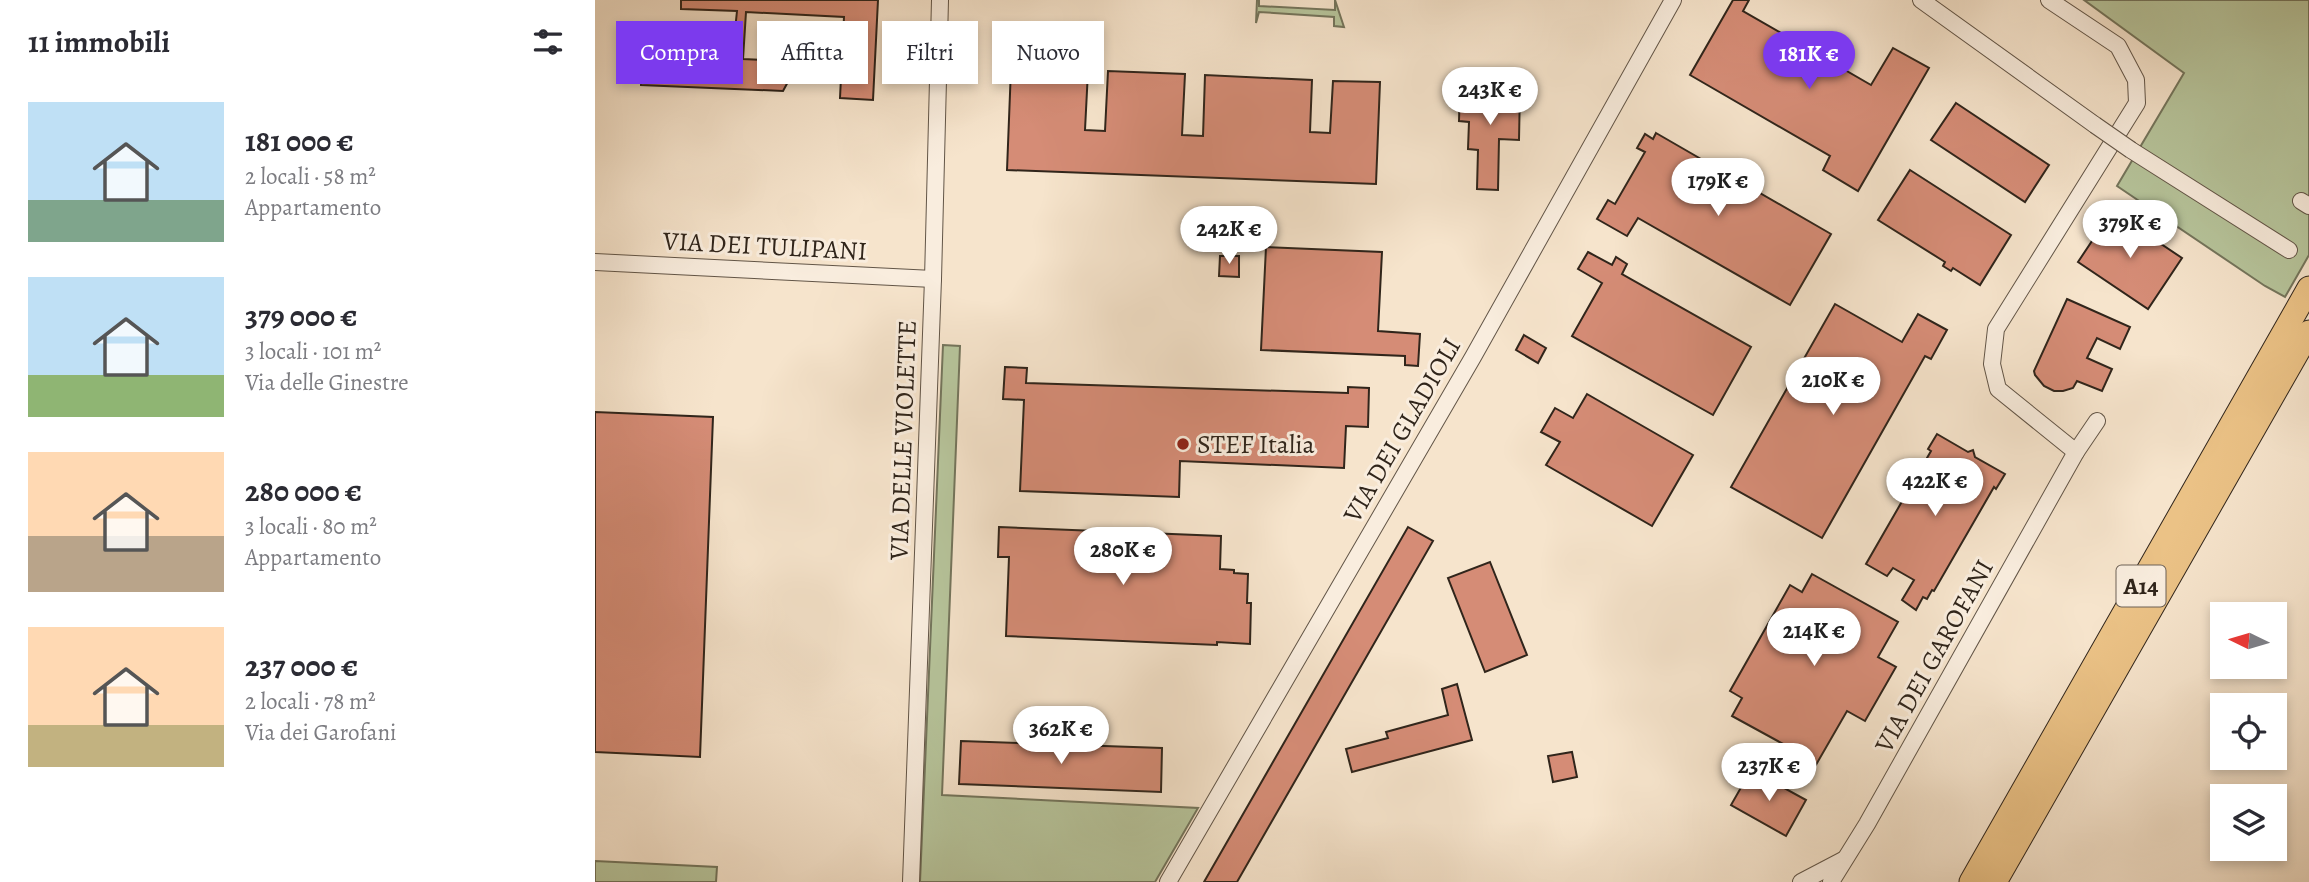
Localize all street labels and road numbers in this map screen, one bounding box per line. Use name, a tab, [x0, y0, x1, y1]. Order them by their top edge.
street label: VIA DEI TULIPANI	[661, 223, 868, 269]
street label: VIA DELLE VIOLETTE	[881, 319, 925, 562]
street label: VIA DEI GLADIOLI	[1334, 331, 1469, 529]
street label: VIA DEI GAROFANI	[1866, 553, 2002, 760]
road number: A14	[2117, 566, 2165, 606]

